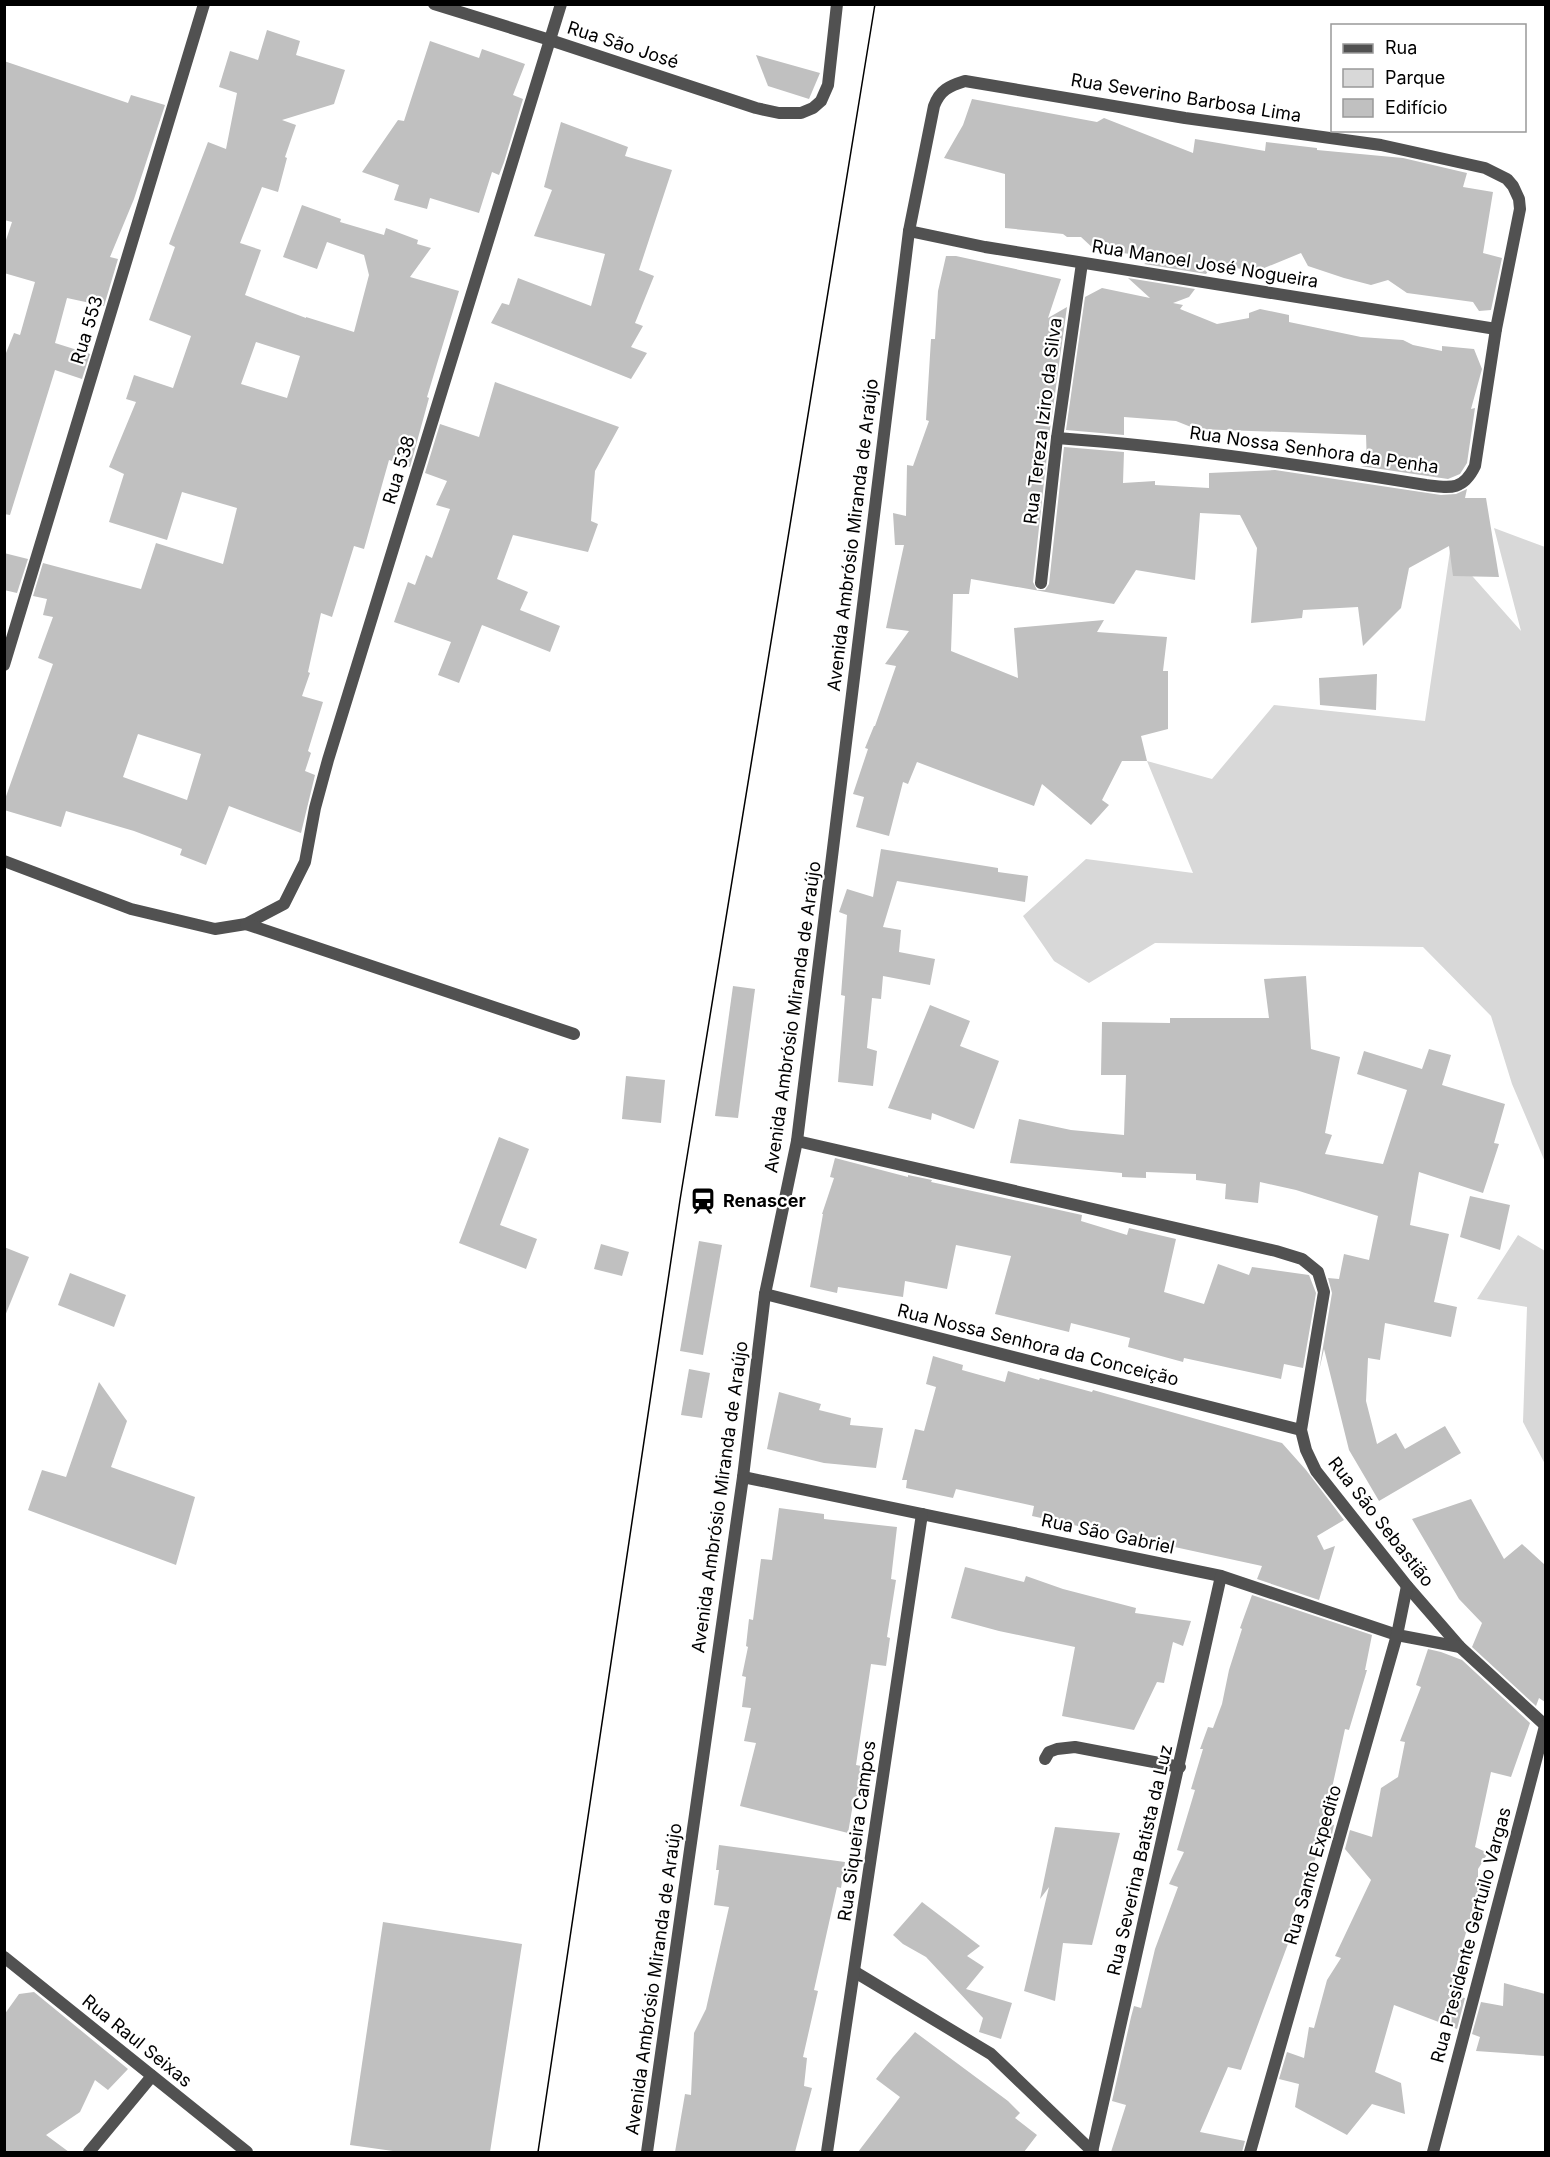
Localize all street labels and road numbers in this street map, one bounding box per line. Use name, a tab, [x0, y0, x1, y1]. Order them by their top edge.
street label: Rua São José	[565, 17, 682, 72]
street label: Rua Severino Barbosa Lima	[1069, 69, 1303, 126]
street label: Rua Manoel José Nogueira	[1090, 235, 1320, 292]
street label: Rua 553	[66, 293, 107, 367]
street label: Rua Tereza Iziro da Silva	[1019, 316, 1066, 525]
street label: Avenida Ambrósio Miranda de Araújo	[823, 377, 882, 692]
street label: Rua Nossa Senhora da Penha	[1188, 422, 1440, 477]
street label: Rua 538	[378, 433, 419, 507]
street label: Avenida Ambrósio Miranda de Araújo	[760, 860, 825, 1174]
street label: Rua Nossa Senhora da Conceição	[895, 1299, 1181, 1390]
street label: Avenida Ambrósio Miranda de Araújo	[687, 1340, 752, 1654]
street label: Rua São Sebastião	[1324, 1453, 1439, 1591]
street label: Rua São Gabriel	[1040, 1509, 1177, 1558]
street label: Rua Siqueira Campos	[833, 1739, 880, 1923]
street label: Rua Severina Batista da Luz	[1103, 1742, 1176, 1977]
street label: Rua Santo Expedito	[1280, 1783, 1345, 1947]
street label: Rua Presidente Gertuilo Vargas	[1426, 1805, 1515, 2065]
street label: Avenida Ambrósio Miranda de Araújo	[621, 1822, 686, 2136]
street label: Rua Raul Seixas	[78, 1990, 196, 2091]

